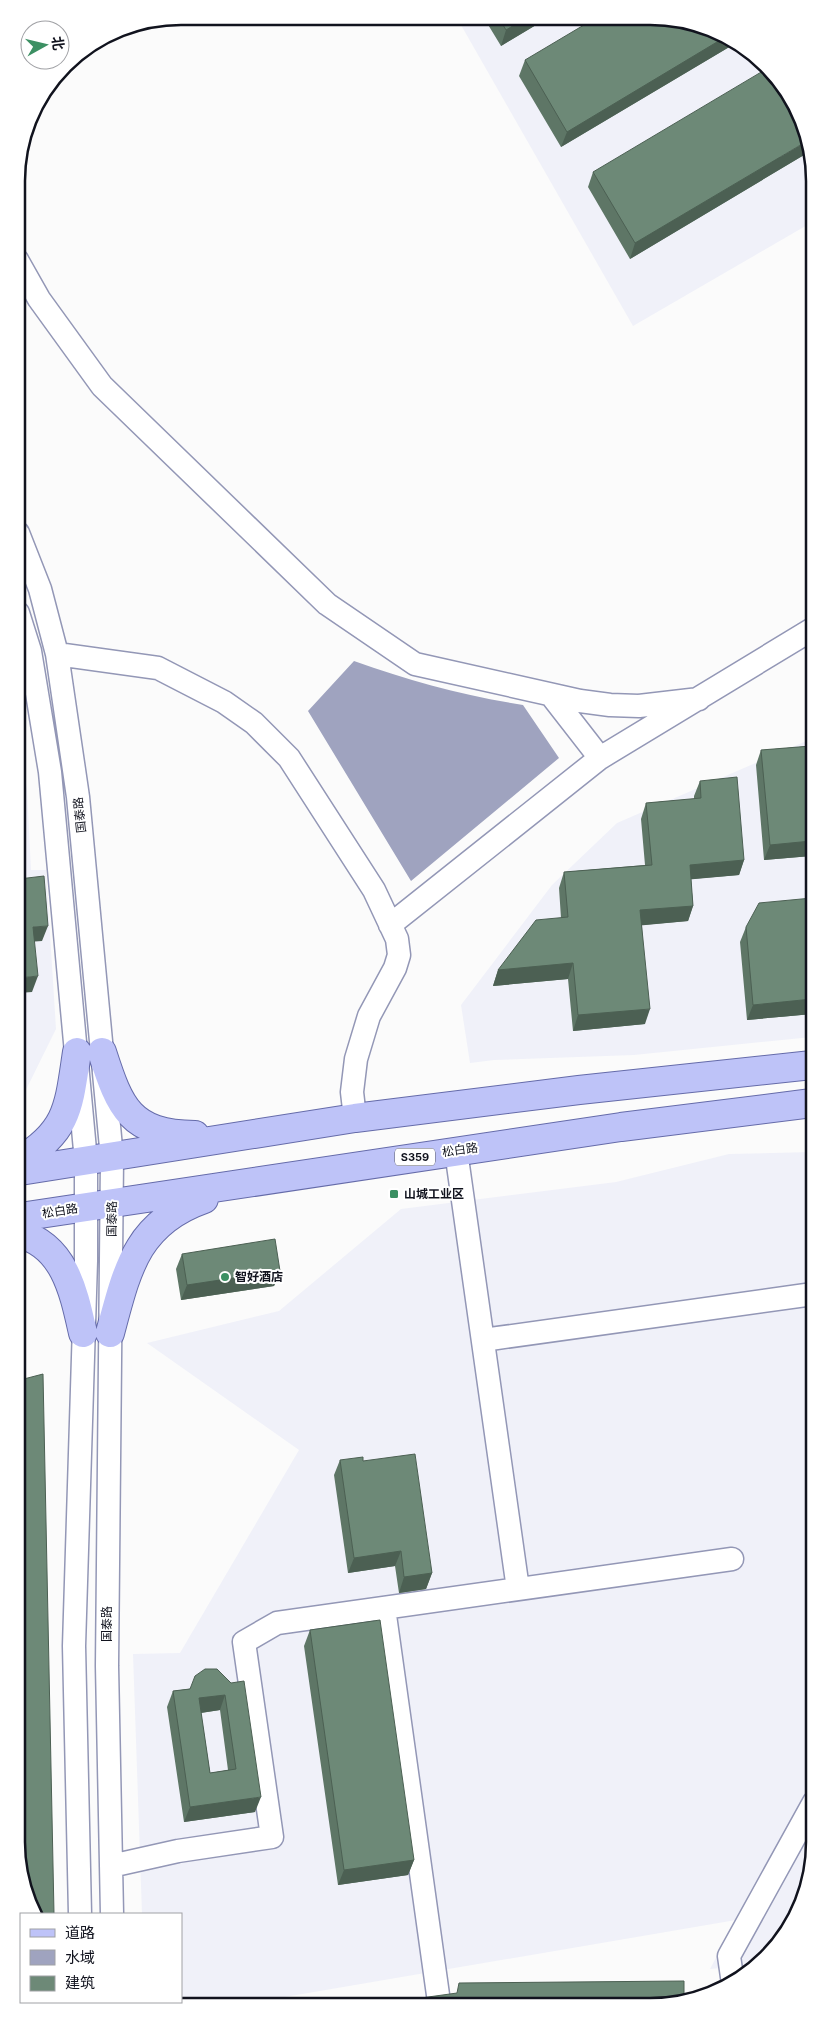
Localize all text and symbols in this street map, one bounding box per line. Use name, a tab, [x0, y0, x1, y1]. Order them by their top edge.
north arrow	[20, 20, 70, 70]
text: 北	[49, 35, 68, 51]
street label: 国泰路	[70, 796, 89, 834]
street label: 松白路	[441, 1140, 479, 1159]
road number: S359	[395, 1148, 435, 1166]
place label: 山城工业区	[404, 1186, 464, 1201]
marker: 山城工业区	[388, 1188, 400, 1200]
street label: 松白路	[41, 1200, 79, 1221]
street label: 国泰路	[104, 1201, 119, 1237]
place label: 智好酒店	[235, 1269, 283, 1284]
marker: 智好酒店	[219, 1271, 231, 1283]
street label: 国泰路	[99, 1606, 114, 1642]
legend	[20, 1913, 182, 2003]
text: 道路	[65, 1923, 95, 1942]
text: 水域	[65, 1948, 95, 1967]
text: 建筑	[65, 1973, 95, 1992]

